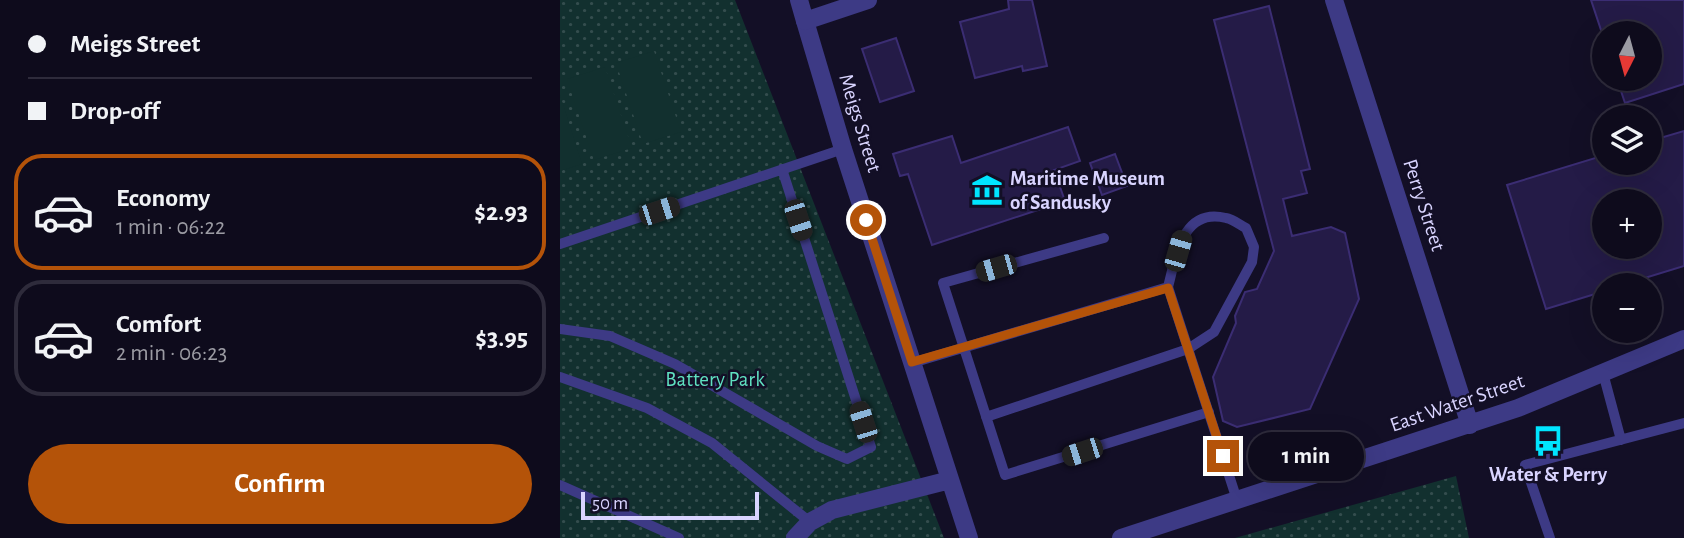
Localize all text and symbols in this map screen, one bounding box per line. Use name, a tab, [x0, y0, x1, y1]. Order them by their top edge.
north arrow	[1592, 21, 1662, 91]
map controls	[1592, 21, 1662, 343]
text: Meigs Street	[70, 31, 200, 57]
street label: Meigs Street	[835, 71, 885, 175]
text: Drop-off	[70, 98, 159, 124]
button: layers	[1592, 105, 1662, 175]
street label: Perry Street	[1399, 156, 1449, 254]
place label: Maritime Museum of Sandusky	[1010, 168, 1165, 213]
museum icon: Maritime Museum of Sandusky	[970, 173, 1004, 207]
icon: car	[32, 181, 95, 244]
text: Economy	[116, 185, 210, 211]
button: +	[1592, 189, 1662, 259]
car	[636, 195, 683, 227]
car	[782, 197, 815, 243]
text: $2.93	[474, 199, 528, 225]
route start	[850, 204, 882, 236]
text: 1 min · 06:22	[116, 216, 226, 239]
car	[1163, 228, 1194, 274]
car	[973, 252, 1020, 284]
button: −	[1592, 273, 1662, 343]
icon: car	[32, 307, 95, 370]
text: Comfort	[116, 311, 201, 337]
text: $3.95	[475, 325, 528, 351]
text: 2 min · 06:23	[116, 342, 227, 365]
park label: Battery Park	[665, 369, 765, 390]
street label: East Water Street	[1387, 370, 1527, 436]
car	[847, 399, 880, 445]
bus stop icon: Water & Perry	[1531, 424, 1565, 458]
callout: 1 min	[1248, 432, 1363, 480]
car	[1059, 436, 1106, 468]
route end	[1207, 440, 1239, 472]
button: Confirm	[28, 444, 532, 524]
text: 1 min	[1282, 445, 1330, 468]
place label: Water & Perry	[1489, 464, 1608, 485]
scale bar	[581, 489, 760, 521]
text: 50 m	[592, 494, 628, 513]

